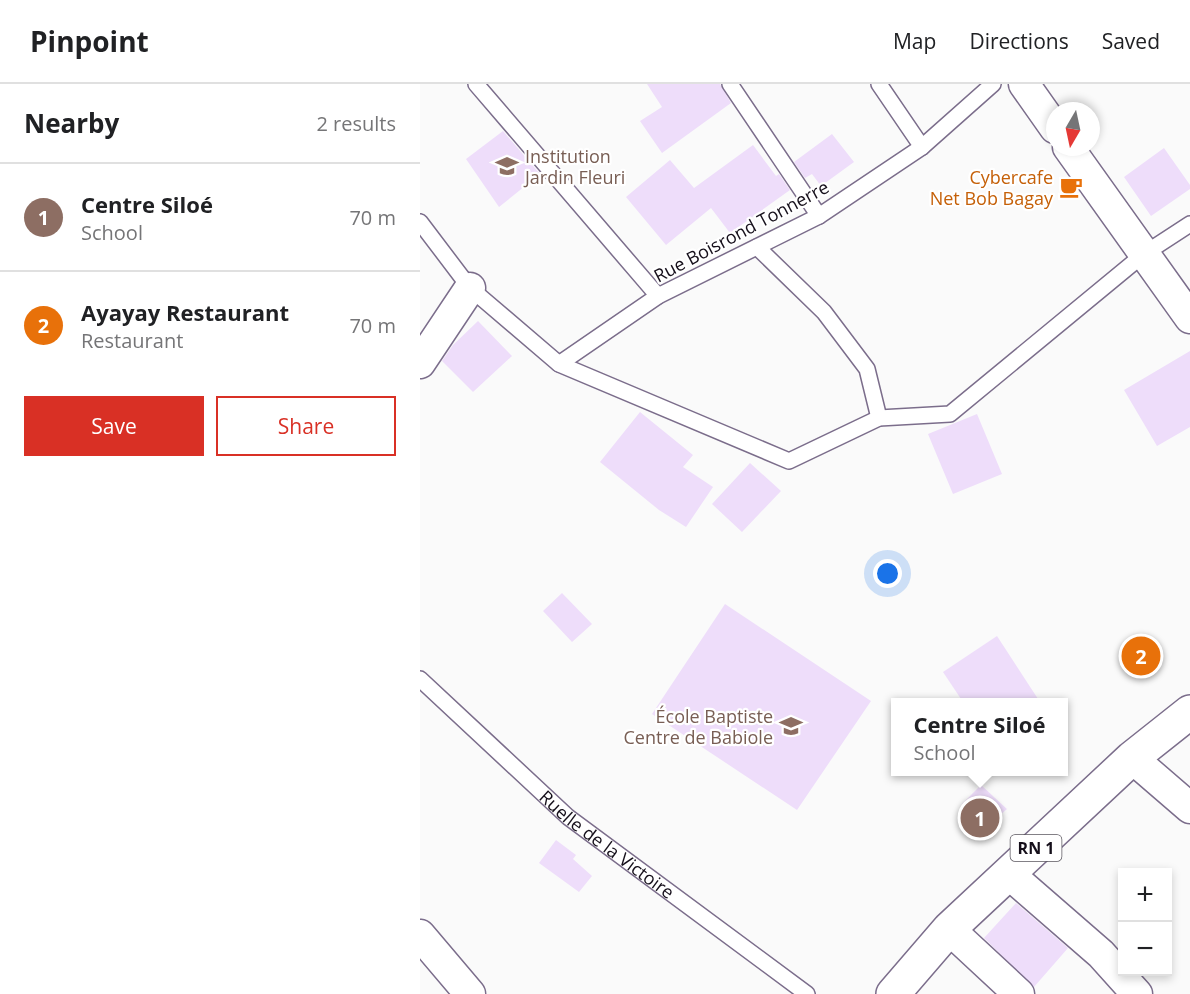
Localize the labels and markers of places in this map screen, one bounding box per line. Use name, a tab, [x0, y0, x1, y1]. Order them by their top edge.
place label: Institution Jardin Fleuri	[523, 144, 625, 189]
school or university icon: Institution Jardin Fleuri	[494, 153, 520, 179]
place label: Cybercafe Net Bob Bagay	[930, 165, 1054, 210]
cafe icon: Cybercafe Net Bob Bagay	[1058, 174, 1084, 200]
pin: 2	[1122, 634, 1160, 678]
place label: École Baptiste Centre de Babiole	[623, 704, 773, 749]
school or university icon: École Baptiste Centre de Babiole	[778, 713, 804, 739]
pin: 1	[960, 796, 1000, 840]

